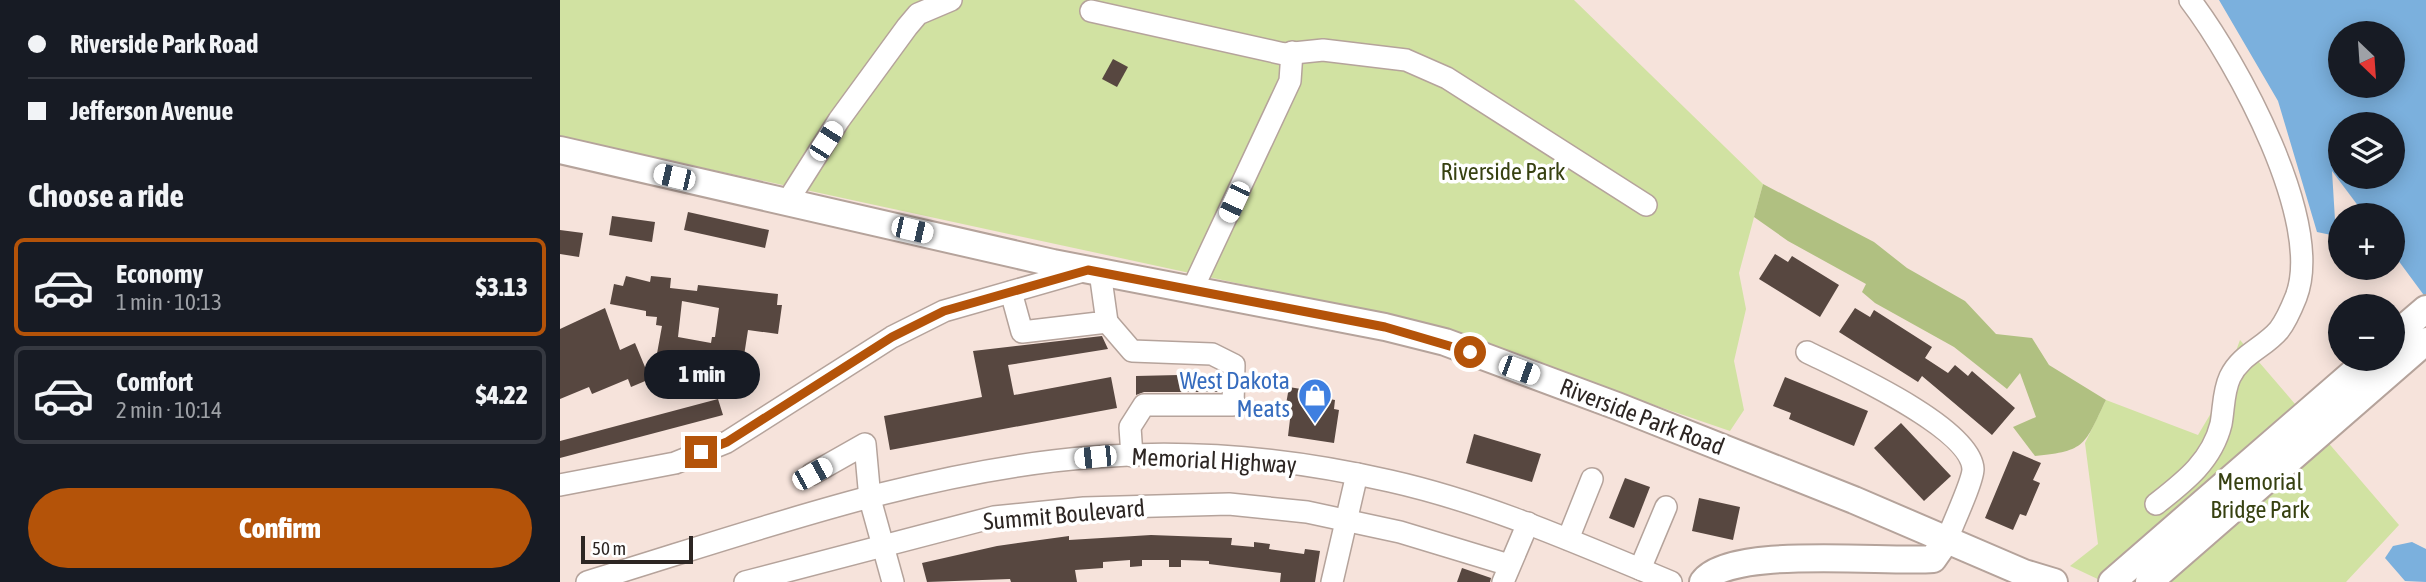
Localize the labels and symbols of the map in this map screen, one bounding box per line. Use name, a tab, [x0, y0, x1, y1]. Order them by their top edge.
north arrow	[2328, 21, 2404, 98]
car	[806, 118, 847, 164]
park label: Riverside Park	[1441, 158, 1566, 185]
car	[652, 162, 697, 192]
car	[1216, 179, 1253, 225]
car	[890, 215, 935, 245]
route start	[1454, 336, 1486, 368]
callout: 1 min	[643, 350, 759, 400]
car	[1496, 353, 1543, 387]
place label: West Dakota Meats	[1180, 367, 1290, 422]
street label: Riverside Park Road	[1556, 373, 1728, 460]
shop icon: West Dakota Meats	[1296, 376, 1334, 425]
route end	[685, 436, 717, 468]
street label: Memorial Highway	[1131, 443, 1297, 478]
car	[1074, 444, 1117, 470]
car	[789, 455, 836, 493]
park label: Memorial Bridge Park	[2210, 468, 2310, 523]
street label: Summit Boulevard	[982, 494, 1146, 535]
scale bar	[581, 533, 693, 565]

